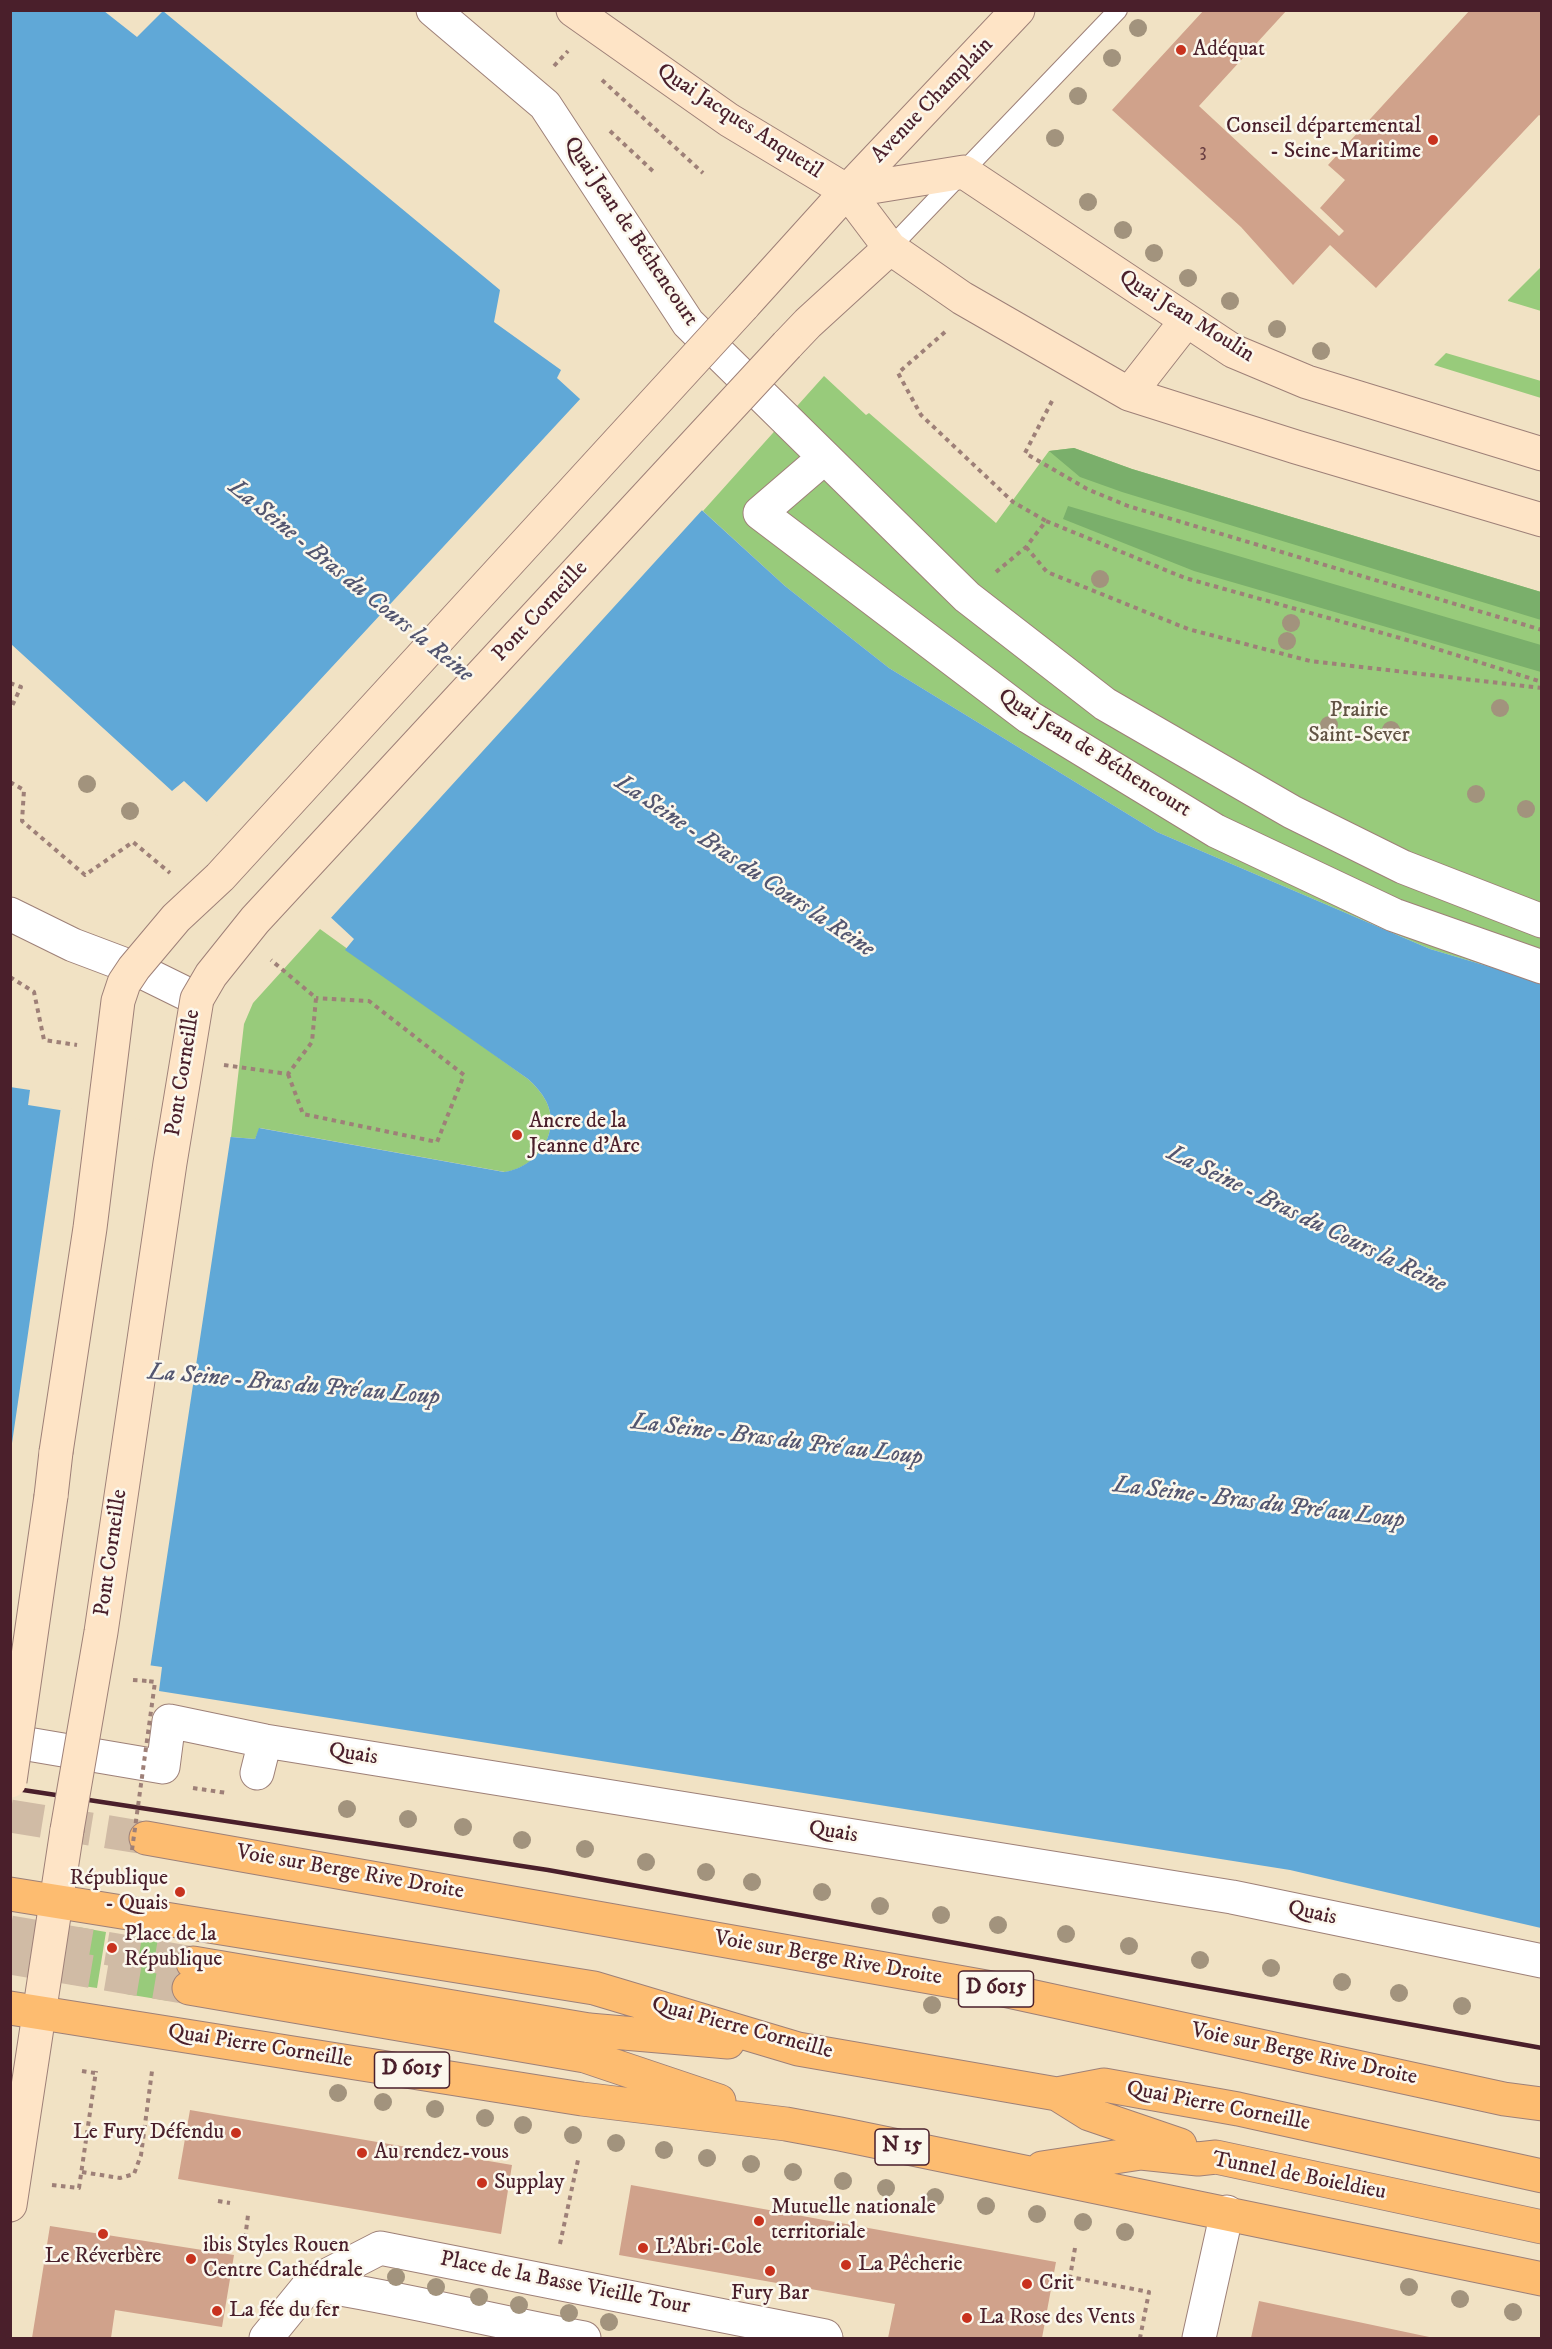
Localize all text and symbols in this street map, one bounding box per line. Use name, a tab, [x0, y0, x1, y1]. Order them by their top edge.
street label: Avenue Champlain	[866, 33, 1000, 169]
place label: Adéquat	[1193, 37, 1265, 63]
marker: Adéquat	[1174, 43, 1188, 57]
street label: Quai Jacques Anquetil	[651, 59, 827, 185]
place label: Conseil départemental - Seine-Maritime	[1226, 114, 1421, 166]
street label: Quai Jean de Béthencourt	[557, 132, 703, 332]
marker: Conseil départemental - Seine-Maritime	[1426, 133, 1440, 147]
house number: 3	[1199, 140, 1207, 164]
street label: Quai Jean Moulin	[1113, 265, 1259, 369]
water label: La Seine - Bras du Cours la Reine	[222, 474, 478, 690]
street label: Pont Corneille	[488, 556, 594, 668]
street label: Quai Jean de Béthencourt	[993, 684, 1195, 824]
park label: Prairie Saint-Sever	[1308, 698, 1410, 750]
water label: La Seine - Bras du Cours la Reine	[609, 769, 879, 965]
street label: Pont Corneille	[161, 1008, 207, 1138]
place label: Ancre de la Jeanne d'Arc	[529, 1109, 640, 1160]
marker: Ancre de la Jeanne d'Arc	[510, 1128, 524, 1142]
water label: La Seine - Bras du Cours la Reine	[1162, 1140, 1450, 1300]
water label: La Seine - Bras du Pré au Loup	[147, 1359, 441, 1413]
water label: La Seine - Bras du Pré au Loup	[630, 1409, 924, 1473]
water label: La Seine - Bras du Pré au Loup	[1112, 1472, 1406, 1536]
street label: Pont Corneille	[90, 1488, 134, 1618]
street label: Quais	[327, 1738, 379, 1772]
street label: Quais	[807, 1816, 859, 1850]
street label: Voie sur Berge Rive Droite	[234, 1840, 466, 1906]
place label: République - Quais	[70, 1866, 168, 1918]
marker: République - Quais	[173, 1885, 187, 1899]
street label: Quais	[1285, 1896, 1339, 1932]
place label: Place de la République	[124, 1922, 222, 1974]
street label: Voie sur Berge Rive Droite	[712, 1926, 944, 1992]
marker: Place de la République	[105, 1941, 119, 1955]
road number: D 6015	[958, 1971, 1034, 2007]
street label: Quai Pierre Corneille	[649, 1992, 835, 2066]
street label: Voie sur Berge Rive Droite	[1189, 2018, 1419, 2092]
street label: Quai Pierre Corneille	[166, 2019, 354, 2075]
road number: D 6015	[374, 2052, 450, 2088]
street label: Quai Pierre Corneille	[1124, 2076, 1312, 2138]
place label: Le Fury Défendu	[73, 2120, 224, 2146]
marker: Le Fury Défendu	[229, 2126, 243, 2140]
road number: N 15	[875, 2129, 929, 2165]
place label: Au rendez-vous	[374, 2140, 509, 2166]
marker: Au rendez-vous	[355, 2146, 369, 2160]
street label: Tunnel de Boieldieu	[1210, 2147, 1388, 2207]
place label: Supplay	[494, 2170, 564, 2196]
marker: Supplay	[475, 2176, 489, 2190]
place label: Mutuelle nationale territoriale	[771, 2195, 936, 2246]
marker: Mutuelle nationale territoriale	[752, 2214, 766, 2228]
marker: Le Réverbère	[96, 2227, 110, 2241]
place label: ibis Styles Rouen Centre Cathédrale	[203, 2233, 363, 2284]
place label: L'Abri-Cole	[655, 2235, 762, 2261]
marker: L'Abri-Cole	[636, 2241, 650, 2255]
place label: Le Réverbère	[45, 2244, 161, 2270]
street label: Place de la Basse Vieille Tour	[438, 2247, 692, 2321]
marker: ibis Styles Rouen Centre Cathédrale	[184, 2252, 198, 2266]
place label: La Pêcherie	[858, 2252, 963, 2278]
marker: La Pêcherie	[839, 2258, 853, 2272]
marker: Fury Bar	[763, 2264, 777, 2278]
place label: Crit	[1039, 2271, 1074, 2297]
marker: Crit	[1020, 2277, 1034, 2291]
place label: Fury Bar	[731, 2281, 809, 2307]
place label: La fée du fer	[229, 2298, 339, 2324]
marker: La fée du fer	[210, 2304, 224, 2318]
place label: La Rose des Vents	[979, 2305, 1135, 2331]
marker: La Rose des Vents	[960, 2311, 974, 2325]

